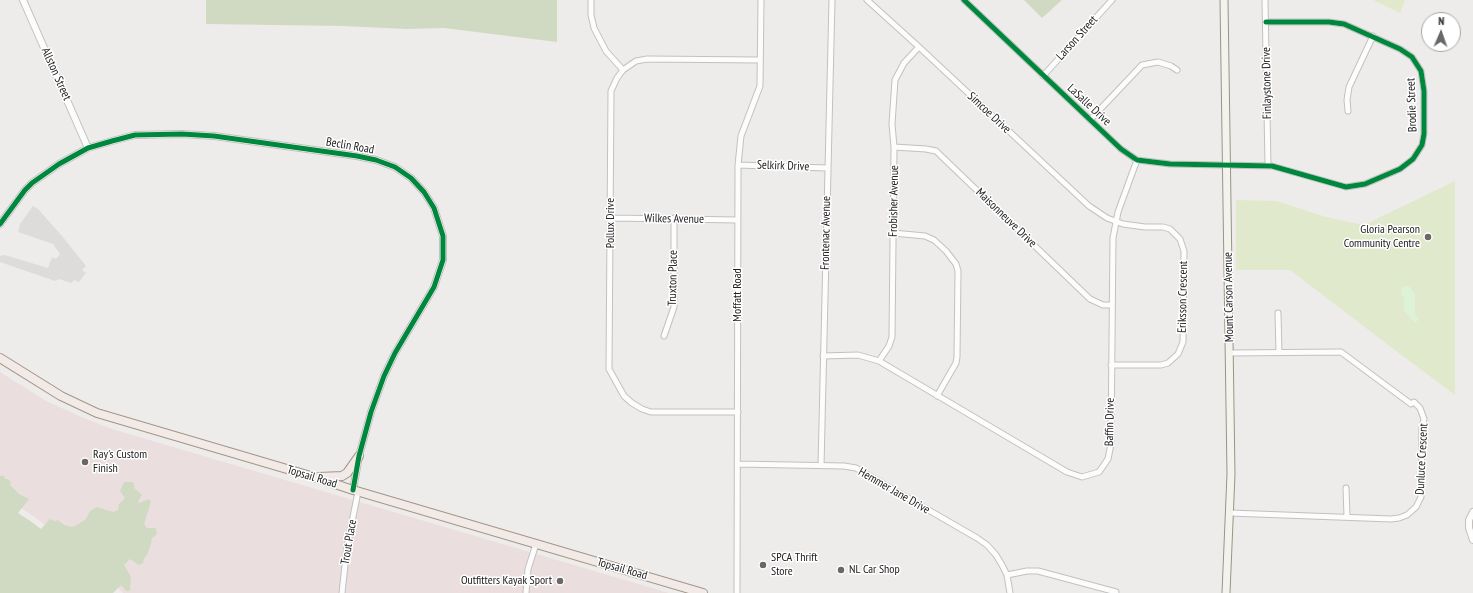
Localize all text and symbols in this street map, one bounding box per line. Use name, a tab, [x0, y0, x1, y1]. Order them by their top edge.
north arrow	[1421, 12, 1461, 52]
street label: Larson Street	[1053, 13, 1101, 63]
text: N	[1438, 14, 1445, 28]
street label: Allston Street	[38, 45, 74, 103]
street label: Finlaystone Drive	[1259, 47, 1275, 119]
street label: Brodie Street	[1404, 78, 1420, 132]
street label: LaSalle Drive	[1064, 81, 1114, 129]
street label: Simcoe Drive	[964, 89, 1014, 137]
street label: Beclin Road	[325, 135, 375, 157]
street label: Selkirk Drive	[757, 158, 809, 174]
street label: Frobisher Avenue	[886, 165, 902, 237]
street label: Maisonneuve Drive	[973, 185, 1039, 251]
street label: Frontenac Avenue	[818, 196, 834, 270]
street label: Pollux Drive	[604, 198, 618, 248]
street label: Wilkes Avenue	[644, 211, 704, 227]
place label: Gloria Pearson Community Centre	[1344, 223, 1420, 251]
marker: Gloria Pearson Community Centre	[1423, 232, 1433, 242]
street label: Truxton Place	[665, 250, 681, 306]
street label: Mount Carson Avenue	[1221, 252, 1237, 342]
street label: Eriksson Crescent	[1175, 261, 1191, 333]
street label: Moffatt Road	[731, 268, 745, 322]
street label: Baffin Drive	[1102, 398, 1118, 446]
street label: Dunluce Crescent	[1413, 423, 1431, 495]
place label: Ray's Custom Finish	[93, 448, 147, 476]
marker: Ray's Custom Finish	[80, 457, 90, 467]
street label: Topsail Road	[285, 463, 339, 491]
street label: Hemmer Jane Drive	[856, 465, 932, 517]
street label: Trout Place	[338, 518, 360, 566]
place label: SPCA Thrift Store	[771, 551, 818, 579]
street label: Topsail Road	[595, 555, 649, 583]
marker: SPCA Thrift Store	[758, 560, 768, 570]
place label: NL Car Shop	[849, 563, 900, 577]
marker: NL Car Shop	[836, 565, 846, 575]
place label: Outfitters Kayak Sport	[461, 574, 552, 588]
marker: Outfitters Kayak Sport	[555, 576, 565, 586]

